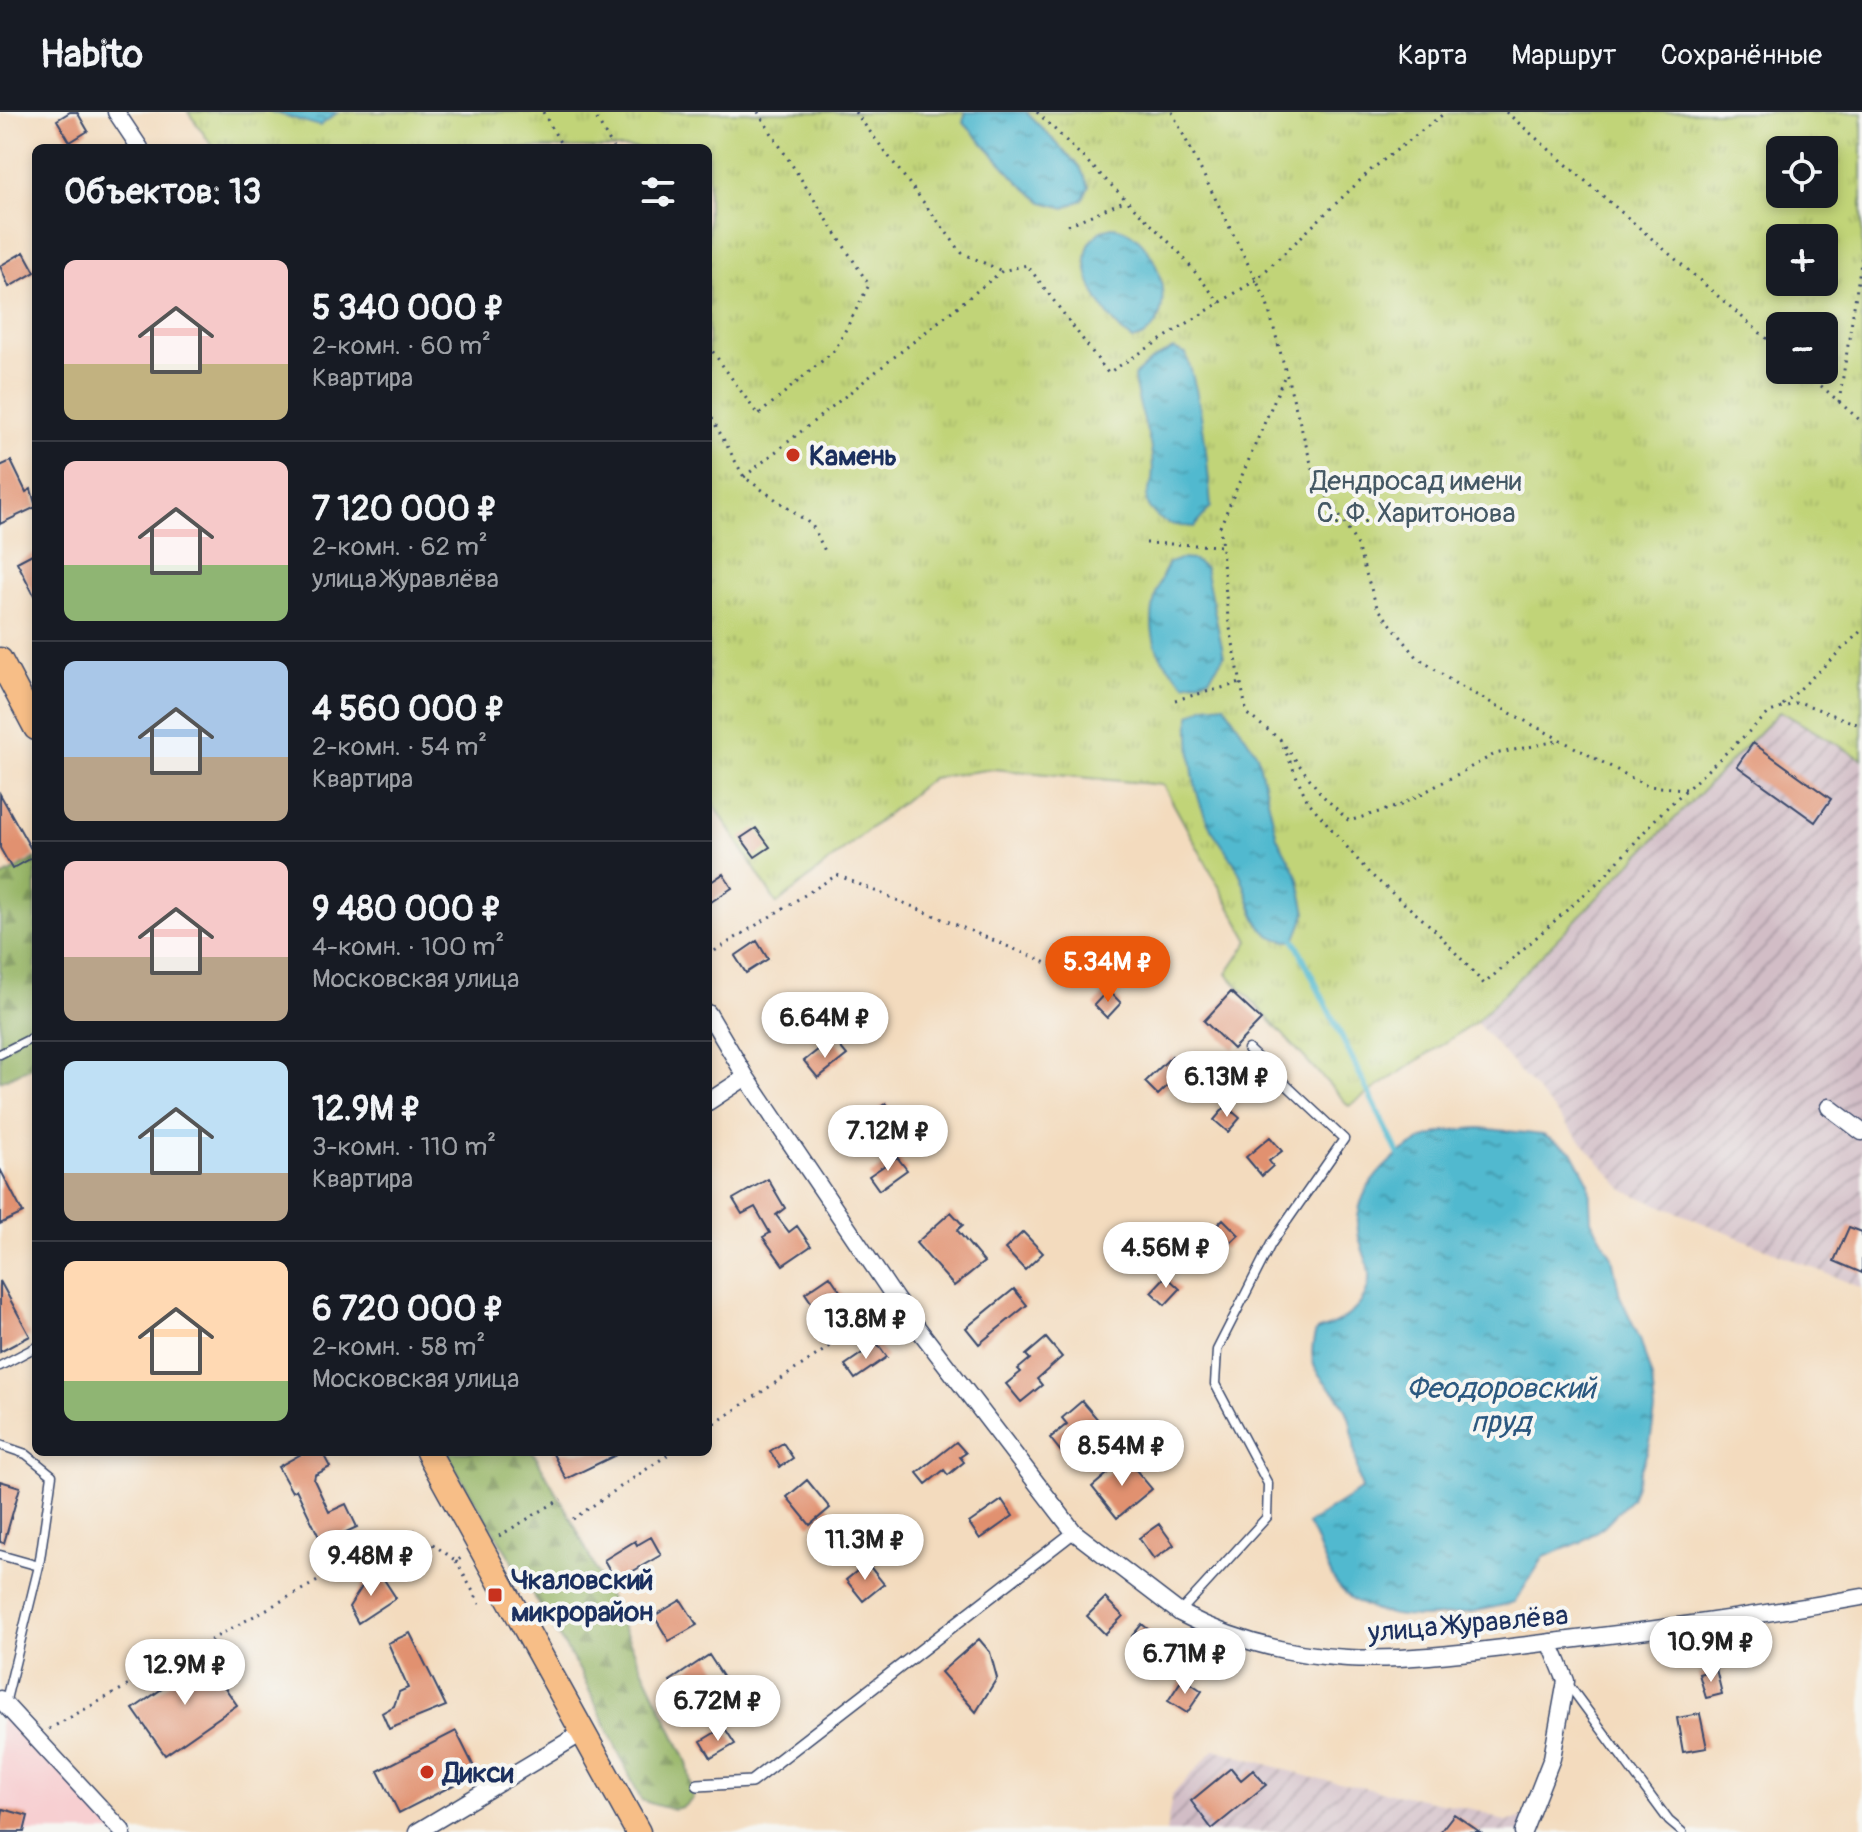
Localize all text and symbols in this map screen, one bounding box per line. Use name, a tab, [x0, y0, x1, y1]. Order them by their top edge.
text: Habito	[40, 31, 143, 79]
text: Карта	[1398, 38, 1467, 73]
text: Маршрут	[1511, 38, 1617, 73]
text: Сохранённые	[1661, 38, 1822, 73]
map controls	[1766, 136, 1838, 384]
button: locate	[1766, 136, 1838, 208]
icon: filters	[636, 170, 680, 214]
text: Объектов: 13	[64, 171, 261, 214]
button: +	[1766, 224, 1838, 296]
text: 5 340 000 ₽	[312, 287, 505, 330]
icon: home	[128, 292, 224, 388]
button: −	[1766, 312, 1838, 384]
text: 2-комн. · 60 m²	[312, 330, 491, 362]
text: Квартира	[312, 362, 413, 394]
place label: Камень	[809, 439, 897, 474]
marker: Камень	[784, 446, 802, 464]
park label: Дендросад имени С. Ф. Харитонова	[1310, 464, 1521, 531]
text: 7 120 000 ₽	[312, 488, 498, 531]
icon: home	[128, 493, 224, 589]
text: 2-комн. · 62 m²	[312, 531, 488, 563]
text: улица Журавлёва	[312, 563, 499, 595]
text: 4 560 000 ₽	[312, 688, 505, 731]
icon: home	[128, 693, 224, 789]
text: 2-комн. · 54 m²	[312, 731, 487, 763]
text: Квартира	[312, 763, 413, 795]
text: 9 480 000 ₽	[312, 888, 502, 931]
icon: home	[128, 893, 224, 989]
text: 4-комн. · 100 m²	[312, 931, 504, 963]
pin: 5.34M ₽	[1034, 936, 1182, 1004]
text: 5.34M ₽	[1063, 946, 1153, 978]
text: Московская улица	[312, 963, 519, 995]
pin: 6.64M ₽	[751, 992, 899, 1060]
text: 6.64M ₽	[779, 1002, 871, 1034]
pin: 6.13M ₽	[1153, 1051, 1301, 1119]
text: 6.13M ₽	[1184, 1061, 1270, 1093]
text: 12.9M ₽	[312, 1088, 422, 1131]
icon: home	[128, 1093, 224, 1189]
pin: 7.12M ₽	[814, 1105, 962, 1173]
text: 7.12M ₽	[846, 1115, 930, 1147]
text: 3-комн. · 110 m²	[312, 1131, 496, 1163]
text: Квартира	[312, 1163, 413, 1195]
pin: 4.56M ₽	[1092, 1222, 1240, 1290]
text: 4.56M ₽	[1121, 1232, 1211, 1264]
text: 6 720 000 ₽	[312, 1288, 504, 1331]
icon: home	[128, 1293, 224, 1389]
pin: 13.8M ₽	[792, 1293, 940, 1361]
text: 13.8M ₽	[824, 1303, 908, 1335]
text: 2-комн. · 58 m²	[312, 1331, 485, 1363]
text: Московская улица	[312, 1363, 519, 1395]
water label: Феодоровский пруд	[1407, 1370, 1598, 1441]
pin: 8.54M ₽	[1048, 1420, 1196, 1488]
text: 8.54M ₽	[1078, 1430, 1166, 1462]
pin: 11.3M ₽	[791, 1514, 939, 1582]
text: 11.3M ₽	[825, 1524, 905, 1556]
pin: 9.48M ₽	[297, 1530, 445, 1598]
text: 9.48M ₽	[327, 1540, 415, 1572]
place label: Чкаловский микрорайон	[511, 1563, 653, 1630]
marker: Чкаловский микрорайон	[486, 1586, 504, 1604]
street label: улица Журавлёва	[1365, 1598, 1570, 1651]
pin: 10.9M ₽	[1637, 1616, 1785, 1684]
text: 10.9M ₽	[1668, 1626, 1754, 1658]
pin: 6.71M ₽	[1111, 1628, 1259, 1696]
text: 6.71M ₽	[1143, 1638, 1227, 1670]
pin: 12.9M ₽	[111, 1639, 259, 1707]
text: 12.9M ₽	[143, 1649, 227, 1681]
pin: 6.72M ₽	[644, 1675, 792, 1743]
text: 6.72M ₽	[673, 1685, 763, 1717]
place label: Дикси	[441, 1756, 514, 1791]
marker: Дикси	[418, 1763, 436, 1781]

